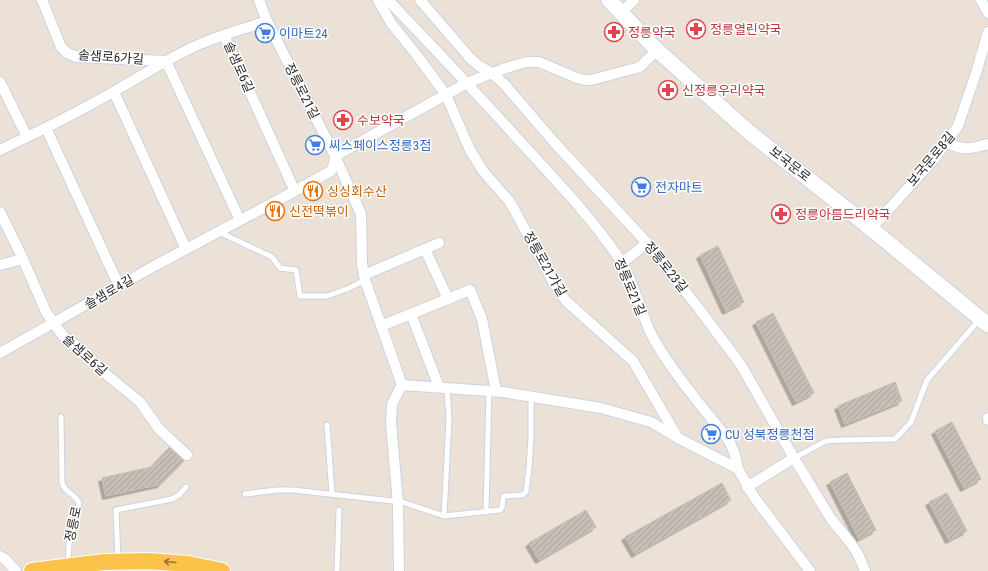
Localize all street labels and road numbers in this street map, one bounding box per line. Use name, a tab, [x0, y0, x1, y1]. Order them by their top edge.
street label: 솔샘로6길	[221, 39, 257, 95]
street label: 솔샘로6가길	[77, 47, 145, 67]
street label: 정릉로21길	[282, 61, 322, 121]
street label: 보국문로8길	[904, 129, 958, 189]
street label: 보국문로	[767, 143, 813, 185]
street label: 정릉로21가길	[520, 229, 570, 299]
street label: 정릉로23길	[641, 239, 691, 295]
street label: 정릉로21길	[611, 256, 649, 318]
street label: 솔샘로4길	[82, 272, 136, 312]
street label: 솔샘로6길	[60, 331, 110, 379]
street label: 정릉로	[62, 505, 84, 543]

